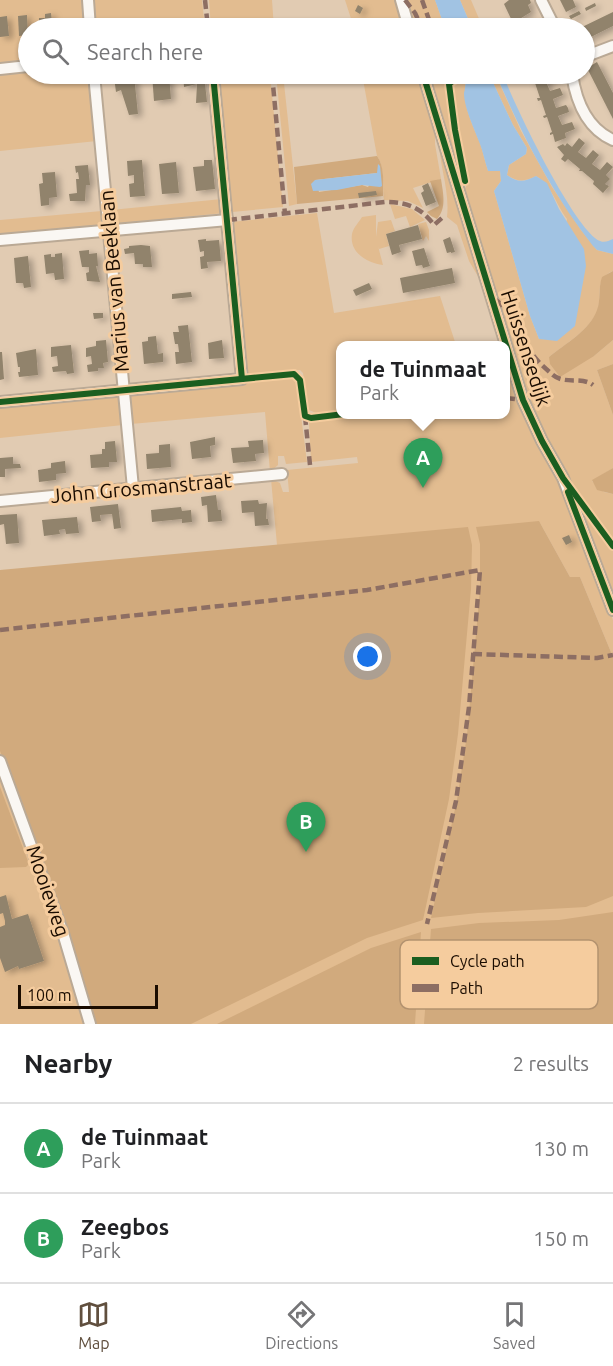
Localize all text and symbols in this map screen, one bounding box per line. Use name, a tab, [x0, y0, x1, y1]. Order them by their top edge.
search box	[18, 18, 595, 84]
icon: search	[39, 35, 72, 68]
text: Search here	[87, 39, 203, 64]
street label: Marius van Beeklaan	[94, 189, 133, 373]
street label: Huissensedijk	[497, 287, 556, 409]
popup	[336, 341, 510, 419]
text: de Tuinmaat	[359, 356, 487, 381]
text: Park	[359, 381, 399, 404]
pin: A	[404, 438, 442, 488]
street label: John Grosmanstraat	[49, 468, 233, 507]
your location	[353, 642, 382, 671]
pin: B	[286, 802, 326, 852]
street label: Mooieweg	[22, 842, 75, 939]
legend	[400, 940, 598, 1009]
text: Cycle path	[450, 952, 525, 970]
text: Path	[450, 979, 483, 997]
scale bar	[18, 982, 158, 1010]
text: 100 m	[27, 986, 72, 1004]
text: Nearby	[24, 1049, 112, 1078]
text: 2 results	[513, 1052, 589, 1075]
text: de Tuinmaat	[81, 1124, 208, 1149]
text: A	[36, 1137, 51, 1160]
text: 130 m	[533, 1137, 589, 1160]
text: Park	[81, 1149, 121, 1172]
text: Zeegbos	[81, 1214, 169, 1239]
text: B	[37, 1227, 50, 1250]
text: 150 m	[533, 1227, 589, 1250]
text: Park	[81, 1239, 121, 1262]
tab: Map	[77, 1298, 110, 1352]
tab: Directions	[265, 1298, 338, 1352]
tab: Saved	[493, 1298, 536, 1352]

